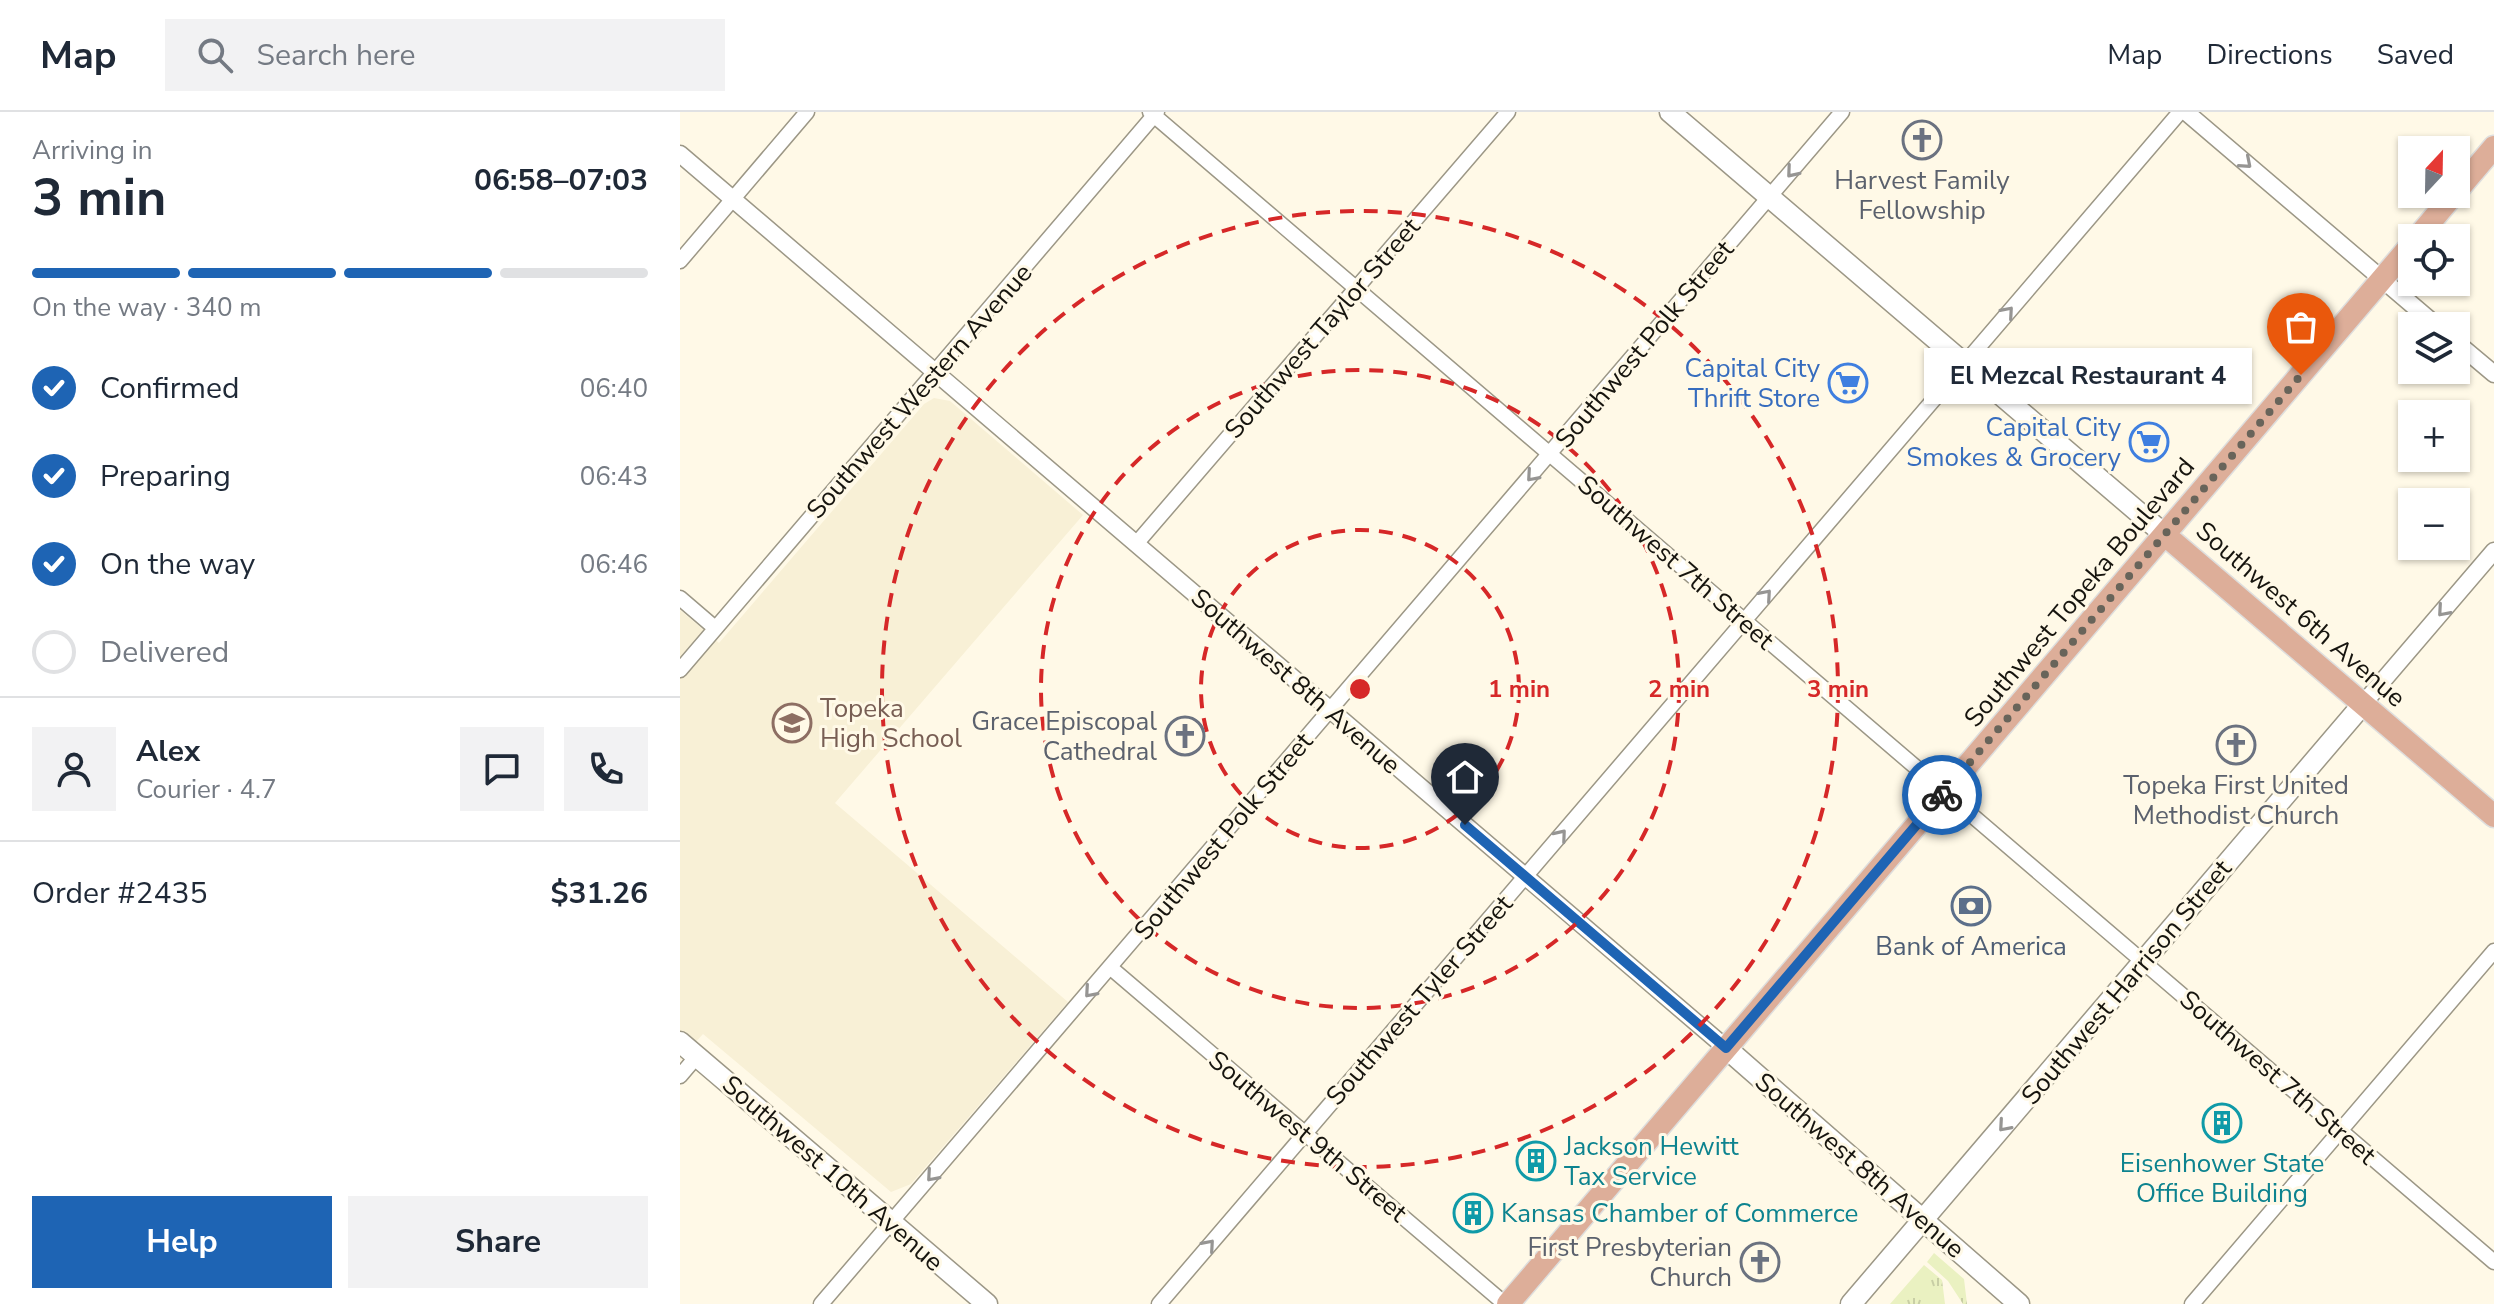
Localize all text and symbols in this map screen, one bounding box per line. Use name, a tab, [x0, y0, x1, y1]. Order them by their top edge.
search box	[165, 19, 725, 91]
text: Map	[40, 30, 117, 81]
icon: search	[193, 33, 237, 77]
text: Search here	[257, 35, 416, 76]
text: Map	[2107, 36, 2162, 74]
text: Directions	[2206, 36, 2333, 74]
text: Saved	[2377, 36, 2454, 74]
church icon: Harvest Family Fellowship	[1901, 119, 1943, 161]
text: Arriving in	[32, 133, 153, 168]
north arrow	[2398, 136, 2470, 208]
map controls	[2398, 136, 2470, 560]
one-way arrow	[2236, 153, 2251, 168]
text: 06:58–07:03	[474, 160, 648, 201]
text: 3 min	[32, 162, 167, 233]
one-way arrow	[1787, 162, 1802, 177]
place label: Harvest Family Fellowship	[1834, 163, 2010, 228]
street label: Southwest Taylor Street	[1217, 210, 1429, 446]
button: locate	[2398, 224, 2470, 296]
street label: Southwest Polk Street	[1547, 232, 1742, 456]
street label: Southwest Western Avenue	[799, 256, 1040, 527]
text: On the way · 340 m	[32, 290, 261, 325]
pin	[2267, 293, 2335, 375]
icon: bag	[2279, 305, 2323, 349]
one-way arrow	[1998, 307, 2013, 321]
button: layers	[2398, 312, 2470, 384]
callout: El Mezcal Restaurant 4	[1925, 347, 2253, 403]
place label: Capital City Thrift Store	[1685, 351, 1821, 416]
text: El Mezcal Restaurant 4	[1950, 358, 2226, 393]
supermarket icon: Capital City Thrift Store	[1827, 362, 1869, 404]
icon: check	[32, 366, 76, 410]
text: Confirmed	[100, 368, 240, 409]
text: 06:40	[580, 371, 648, 406]
button: +	[2398, 400, 2470, 472]
place label: Capital City Smokes & Grocery	[1906, 410, 2122, 475]
supermarket icon: Capital City Smokes & Grocery	[2128, 421, 2170, 463]
street label: Southwest Topeka Boulevard	[1956, 450, 2203, 735]
icon: check	[32, 454, 76, 498]
text: Preparing	[100, 456, 231, 497]
text: 06:43	[580, 459, 648, 494]
one-way arrow	[1527, 466, 1542, 481]
street label: Southwest 7th Street	[1570, 467, 1782, 658]
button: −	[2398, 488, 2470, 560]
street label: Southwest 6th Avenue	[2188, 514, 2413, 715]
icon: check	[32, 542, 76, 586]
text: On the way	[100, 544, 255, 585]
text: 06:46	[580, 547, 648, 582]
street label: Southwest 8th Avenue	[1183, 581, 1408, 782]
one-way arrow	[1756, 589, 1771, 604]
one-way arrow	[2438, 601, 2453, 616]
text: Delivered	[100, 632, 229, 673]
text: 1 min	[1488, 673, 1550, 705]
text: 2 min	[1648, 673, 1710, 705]
text: 3 min	[1807, 673, 1869, 705]
centre of rings	[1346, 675, 1374, 703]
place label: Topeka High School	[820, 691, 962, 756]
school or university icon: Topeka High School	[771, 702, 813, 744]
place label: Grace Episcopal Cathedral	[971, 704, 1157, 769]
church icon: Grace Episcopal Cathedral	[1164, 715, 1206, 757]
street label: Southwest Polk Street	[1126, 724, 1321, 948]
church icon: Topeka First United Methodist Church	[2215, 724, 2257, 766]
button: person	[32, 727, 116, 811]
button: chat	[460, 727, 544, 811]
button: phone	[564, 727, 648, 811]
text: Alex	[136, 731, 200, 772]
pin	[1431, 743, 1499, 825]
icon: home	[1443, 755, 1487, 799]
courier	[1902, 755, 1982, 835]
place label: Topeka First United Methodist Church	[2123, 768, 2349, 833]
text: Courier · 4.7	[136, 772, 277, 807]
icon: bike	[1920, 773, 1964, 817]
one-way arrow	[1551, 829, 1566, 844]
street label: Southwest Harrison Street	[2013, 852, 2240, 1112]
text: Order #2435	[32, 873, 207, 914]
text: $31.26	[551, 873, 648, 914]
bank icon: Bank of America	[1950, 885, 1992, 927]
street label: Southwest Tyler Street	[1318, 887, 1521, 1113]
place label: Bank of America	[1875, 929, 2067, 964]
street label: Southwest 7th Street	[2172, 982, 2384, 1173]
one-way arrow	[1085, 983, 1100, 998]
street label: Southwest 9th Street	[1201, 1043, 1415, 1231]
street label: Southwest 8th Avenue	[1747, 1065, 1972, 1266]
street label: Southwest 10th Avenue	[715, 1067, 951, 1279]
building icon: Eisenhower State Office Building	[2201, 1102, 2243, 1144]
one-way arrow	[1999, 1116, 2014, 1131]
place label: Jackson Hewitt Tax Service	[1563, 1129, 1740, 1194]
building icon: Jackson Hewitt Tax Service	[1515, 1140, 1557, 1182]
place label: Eisenhower State Office Building	[2120, 1146, 2324, 1211]
one-way arrow	[927, 1166, 942, 1181]
building icon: Kansas Chamber of Commerce	[1452, 1192, 1494, 1234]
button: Help	[32, 1196, 332, 1288]
button: Share	[348, 1196, 648, 1288]
place label: Kansas Chamber of Commerce	[1501, 1196, 1858, 1231]
place label: First Presbyterian Church	[1527, 1230, 1732, 1295]
one-way arrow	[1199, 1239, 1214, 1254]
church icon: First Presbyterian Church	[1739, 1241, 1781, 1283]

